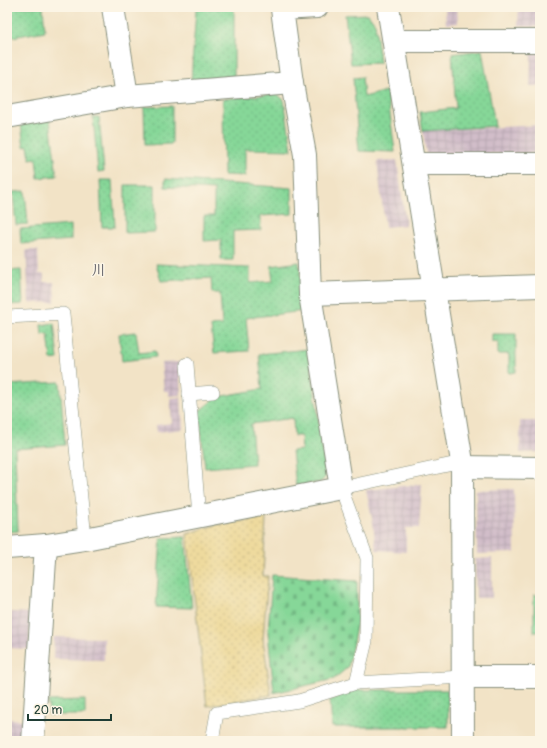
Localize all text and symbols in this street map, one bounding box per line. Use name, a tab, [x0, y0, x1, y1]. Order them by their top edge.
district label: 川	[92, 262, 106, 279]
scale bar	[28, 696, 111, 722]
text: 20 m	[34, 703, 63, 718]

